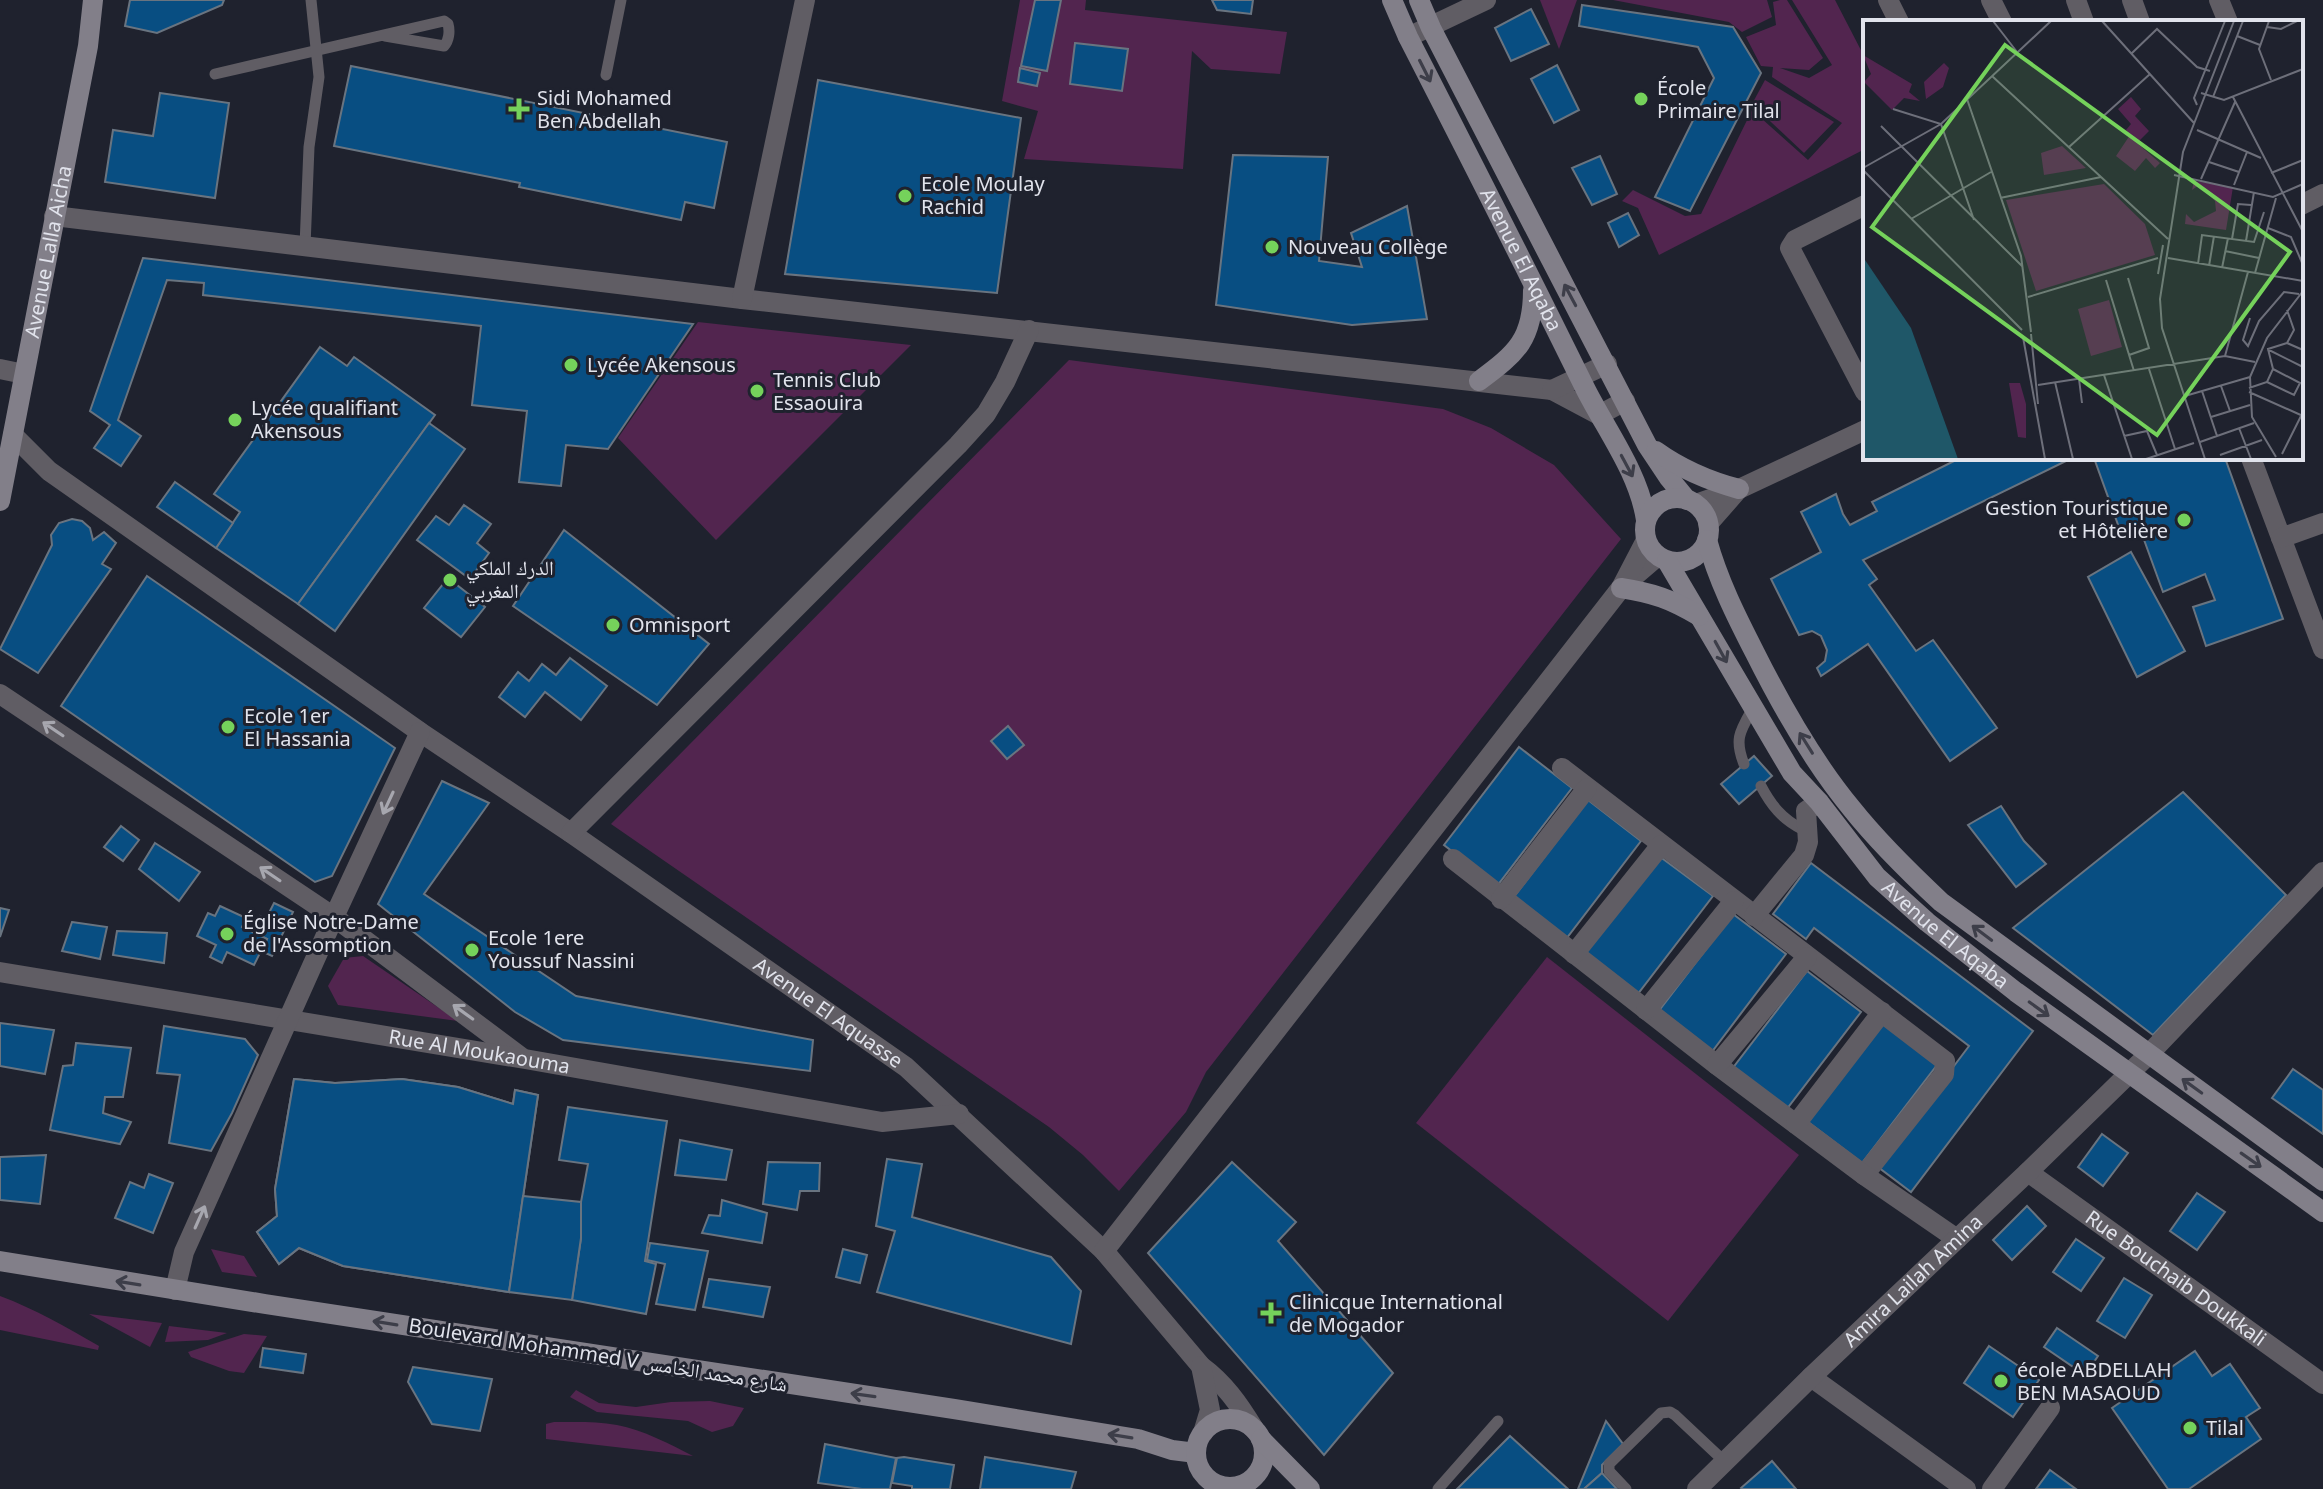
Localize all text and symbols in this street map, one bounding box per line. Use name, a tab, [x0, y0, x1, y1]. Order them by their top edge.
inset map	[1863, 20, 2303, 460]
one-way arrow	[1418, 58, 1433, 82]
place label: École Primaire Tilal	[1657, 74, 1780, 124]
place label: Sidi Mohamed Ben Abdellah	[537, 84, 672, 134]
marker: École Primaire Tilal	[1632, 90, 1650, 108]
marker: Sidi Mohamed Ben Abdellah	[508, 98, 530, 120]
street label: Avenue Lalla Aicha	[18, 163, 78, 340]
place label: Ecole Moulay Rachid	[921, 170, 1045, 220]
street label: Avenue El Aqaba	[1474, 183, 1569, 335]
marker: Ecole Moulay Rachid	[896, 187, 914, 205]
place label: Nouveau Collège	[1288, 233, 1448, 260]
marker: Nouveau Collège	[1263, 238, 1281, 256]
one-way arrow	[1562, 283, 1578, 307]
place label: Lycée Akensous	[587, 351, 736, 378]
marker: Lycée Akensous	[562, 356, 580, 374]
place label: Tennis Club Essaouira	[773, 366, 881, 416]
marker: Tennis Club Essaouira	[748, 382, 766, 400]
place label: Lycée qualifiant Akensous	[251, 394, 398, 444]
marker: Lycée qualifiant Akensous	[226, 411, 244, 429]
one-way arrow	[1619, 454, 1635, 478]
place label: Gestion Touristique et Hôtelière	[1985, 494, 2168, 544]
marker: Gestion Touristique et Hôtelière	[2175, 511, 2193, 529]
place label: الدرك الملكي المغربي	[466, 554, 554, 607]
marker: الدرك الملكي المغربي	[441, 571, 459, 589]
place label: Omnisport	[629, 611, 730, 638]
marker: Omnisport	[604, 616, 622, 634]
one-way arrow	[1713, 640, 1729, 663]
place label: Ecole 1er El Hassania	[244, 702, 351, 752]
marker: Ecole 1er El Hassania	[219, 718, 237, 736]
one-way arrow	[43, 721, 65, 737]
one-way arrow	[1798, 733, 1815, 755]
one-way arrow	[379, 790, 394, 815]
one-way arrow	[259, 866, 281, 882]
street label: Avenue El Aqaba	[1877, 874, 2015, 994]
place label: Église Notre-Dame de l'Assomption	[243, 908, 419, 958]
place label: Ecole 1ere Youssuf Nassini	[488, 924, 635, 974]
one-way arrow	[1972, 924, 1993, 941]
marker: Église Notre-Dame de l'Assomption	[218, 925, 236, 943]
marker: Ecole 1ere Youssuf Nassini	[463, 941, 481, 959]
street label: Avenue El Aquasse	[749, 951, 908, 1074]
one-way arrow	[2028, 1000, 2050, 1017]
one-way arrow	[452, 1003, 474, 1020]
street label: Rue Al Moukaouma	[387, 1023, 572, 1080]
one-way arrow	[2181, 1078, 2203, 1094]
one-way arrow	[2239, 1152, 2261, 1168]
street label: Rue Bouchaib Doukkali	[2080, 1204, 2272, 1352]
one-way arrow	[194, 1205, 209, 1229]
street label: Amira Lailah Amina	[1837, 1208, 1988, 1353]
one-way arrow	[116, 1275, 141, 1290]
place label: Clinicque International de Mogador	[1289, 1288, 1503, 1338]
marker: Clinicque International de Mogador	[1260, 1302, 1282, 1324]
street label: Boulevard Mohammed V شارع محمد الخامس	[407, 1311, 789, 1398]
one-way arrow	[373, 1314, 398, 1329]
place label: école ABDELLAH BEN MASAOUD	[2017, 1356, 2172, 1406]
marker: école ABDELLAH BEN MASAOUD	[1992, 1372, 2010, 1390]
one-way arrow	[851, 1387, 876, 1402]
place label: Tilal	[2206, 1414, 2244, 1441]
marker: Tilal	[2181, 1419, 2199, 1437]
one-way arrow	[1108, 1428, 1133, 1443]

